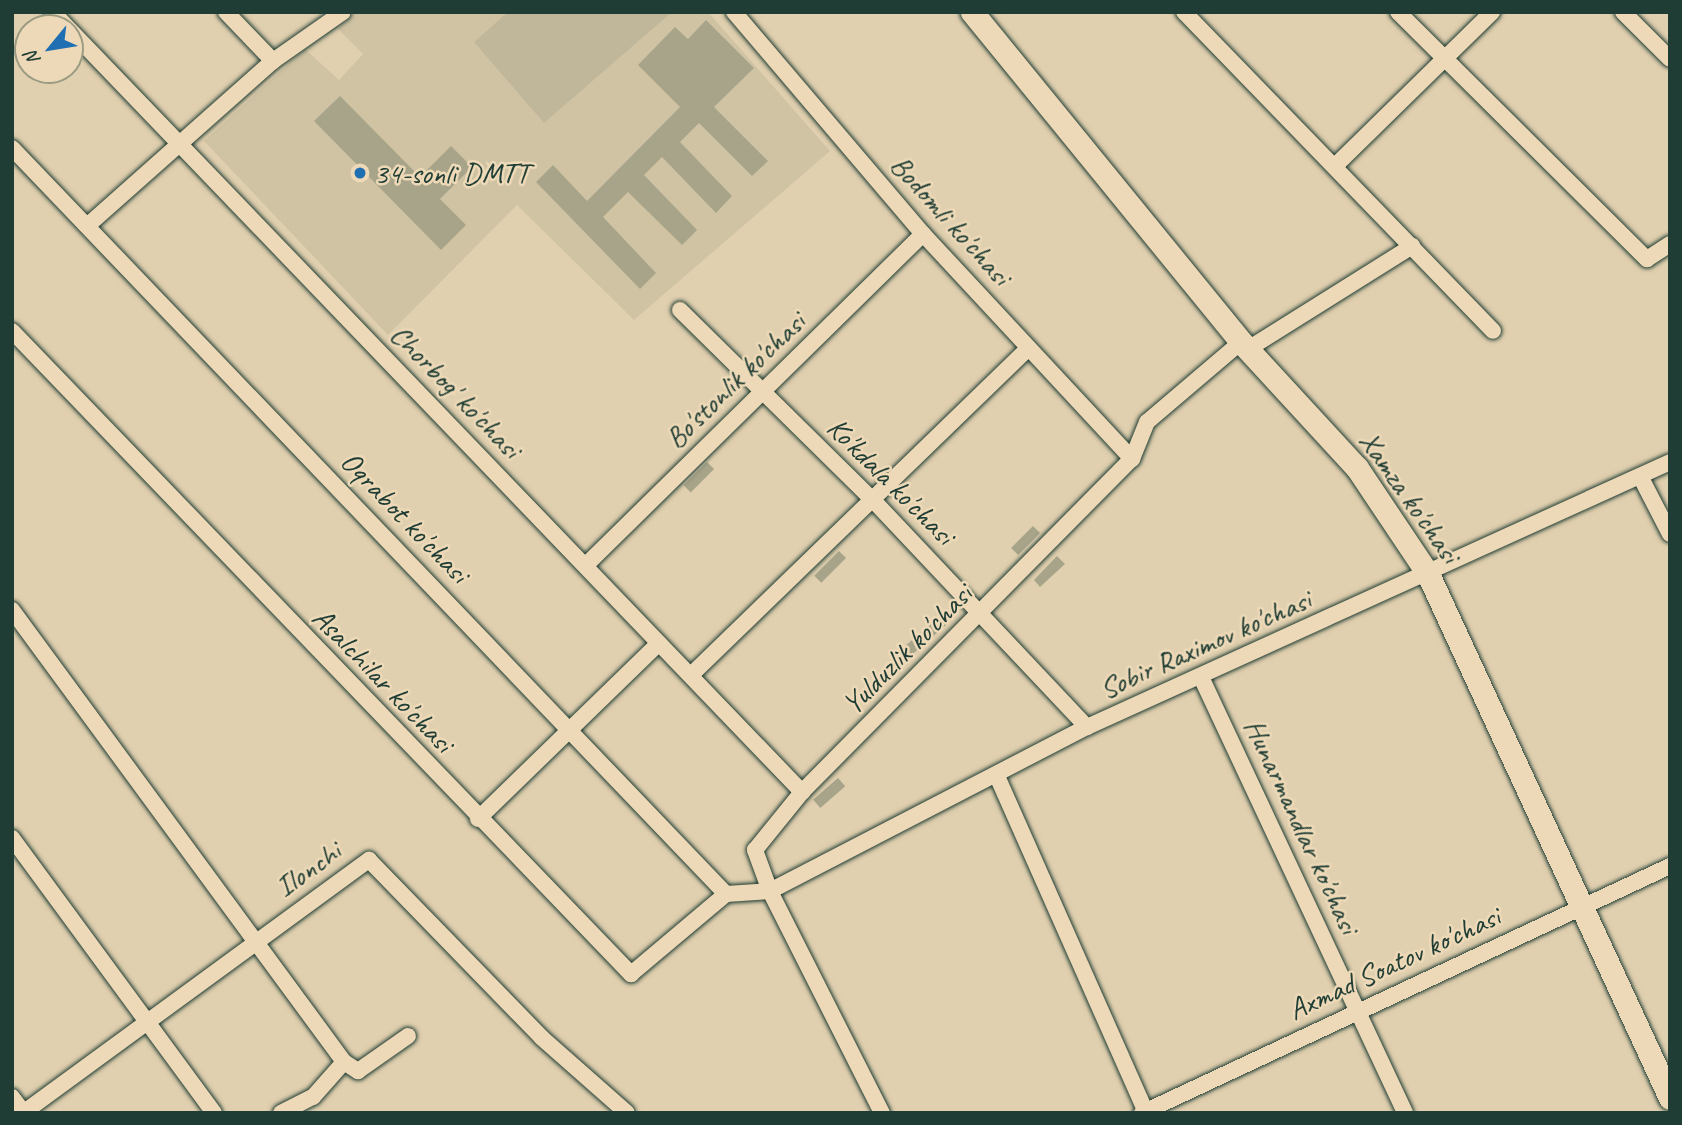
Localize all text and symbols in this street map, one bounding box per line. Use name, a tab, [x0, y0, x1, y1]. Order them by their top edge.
north arrow	[14, 14, 84, 84]
text: N	[19, 47, 46, 70]
street label: Bodomli ko'chasi	[883, 147, 1019, 293]
place label: 34-sonli DMTT	[374, 155, 529, 191]
marker: 34-sonli DMTT	[352, 165, 368, 181]
street label: Bo'stonlik ko'chasi	[657, 304, 813, 456]
street label: Chorbog' ko'chasi	[383, 316, 529, 466]
street label: Ko'kdala ko'chasi	[819, 409, 963, 553]
street label: Xamza ko'chasi	[1351, 424, 1469, 570]
street label: Oqrabot ko'chasi	[333, 443, 477, 591]
street label: Yulduzlik ko'chasi	[834, 576, 980, 722]
street label: Sobir Raximov ko'chasi	[1092, 581, 1318, 707]
street label: Asalchilar ko'chasi	[305, 600, 461, 760]
street label: Hunarmandlar ko'chasi	[1236, 713, 1368, 939]
street label: Ilonchi	[268, 833, 348, 905]
street label: Axmad Soatov ko'chasi	[1282, 898, 1506, 1028]

